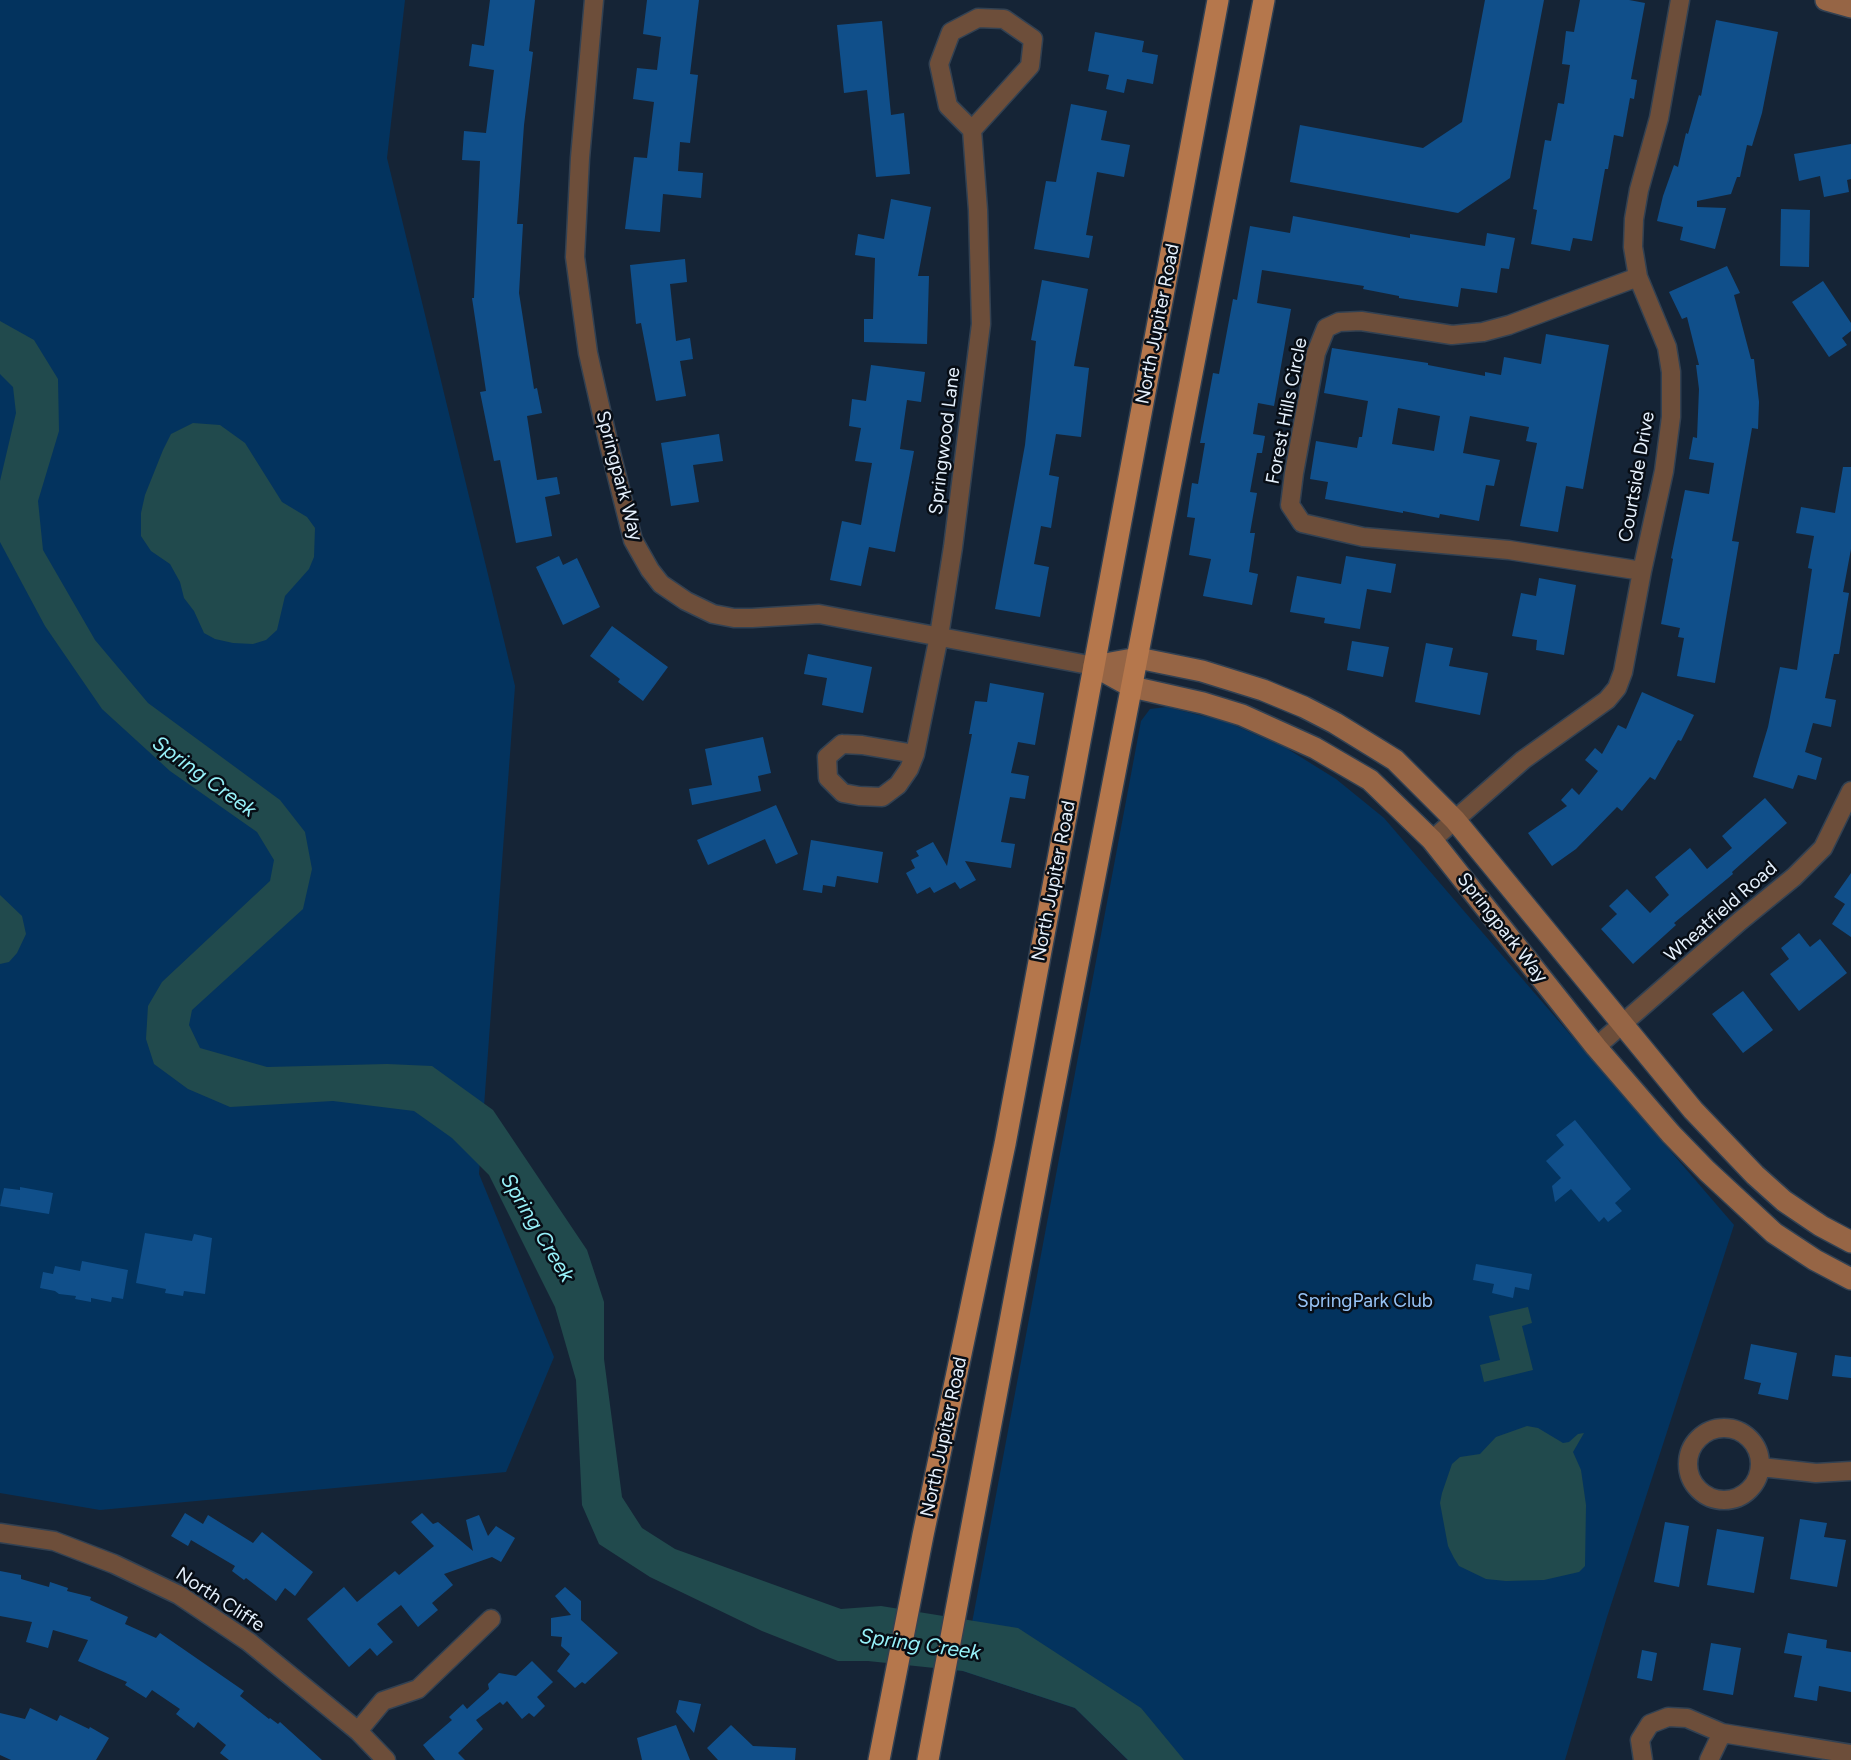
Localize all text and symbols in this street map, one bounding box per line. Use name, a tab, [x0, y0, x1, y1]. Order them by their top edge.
street label: North Jupiter Road	[1131, 242, 1185, 406]
street label: Forest Hills Circle	[1262, 336, 1312, 486]
street label: Springwood Lane	[925, 366, 965, 516]
street label: Springpark Way	[591, 408, 647, 544]
street label: Courtside Drive	[1614, 410, 1660, 544]
water label: Spring Creek	[147, 731, 261, 823]
street label: North Jupiter Road	[1027, 799, 1081, 963]
street label: Wheatfield Road	[1660, 857, 1782, 967]
street label: Springpark Way	[1452, 868, 1552, 988]
water label: Spring Creek	[495, 1169, 579, 1287]
park label: SpringPark Club	[1297, 1290, 1433, 1312]
street label: North Jupiter Road	[916, 1355, 972, 1519]
street label: North Cliffe	[171, 1563, 269, 1637]
water label: Spring Creek	[858, 1624, 982, 1666]

